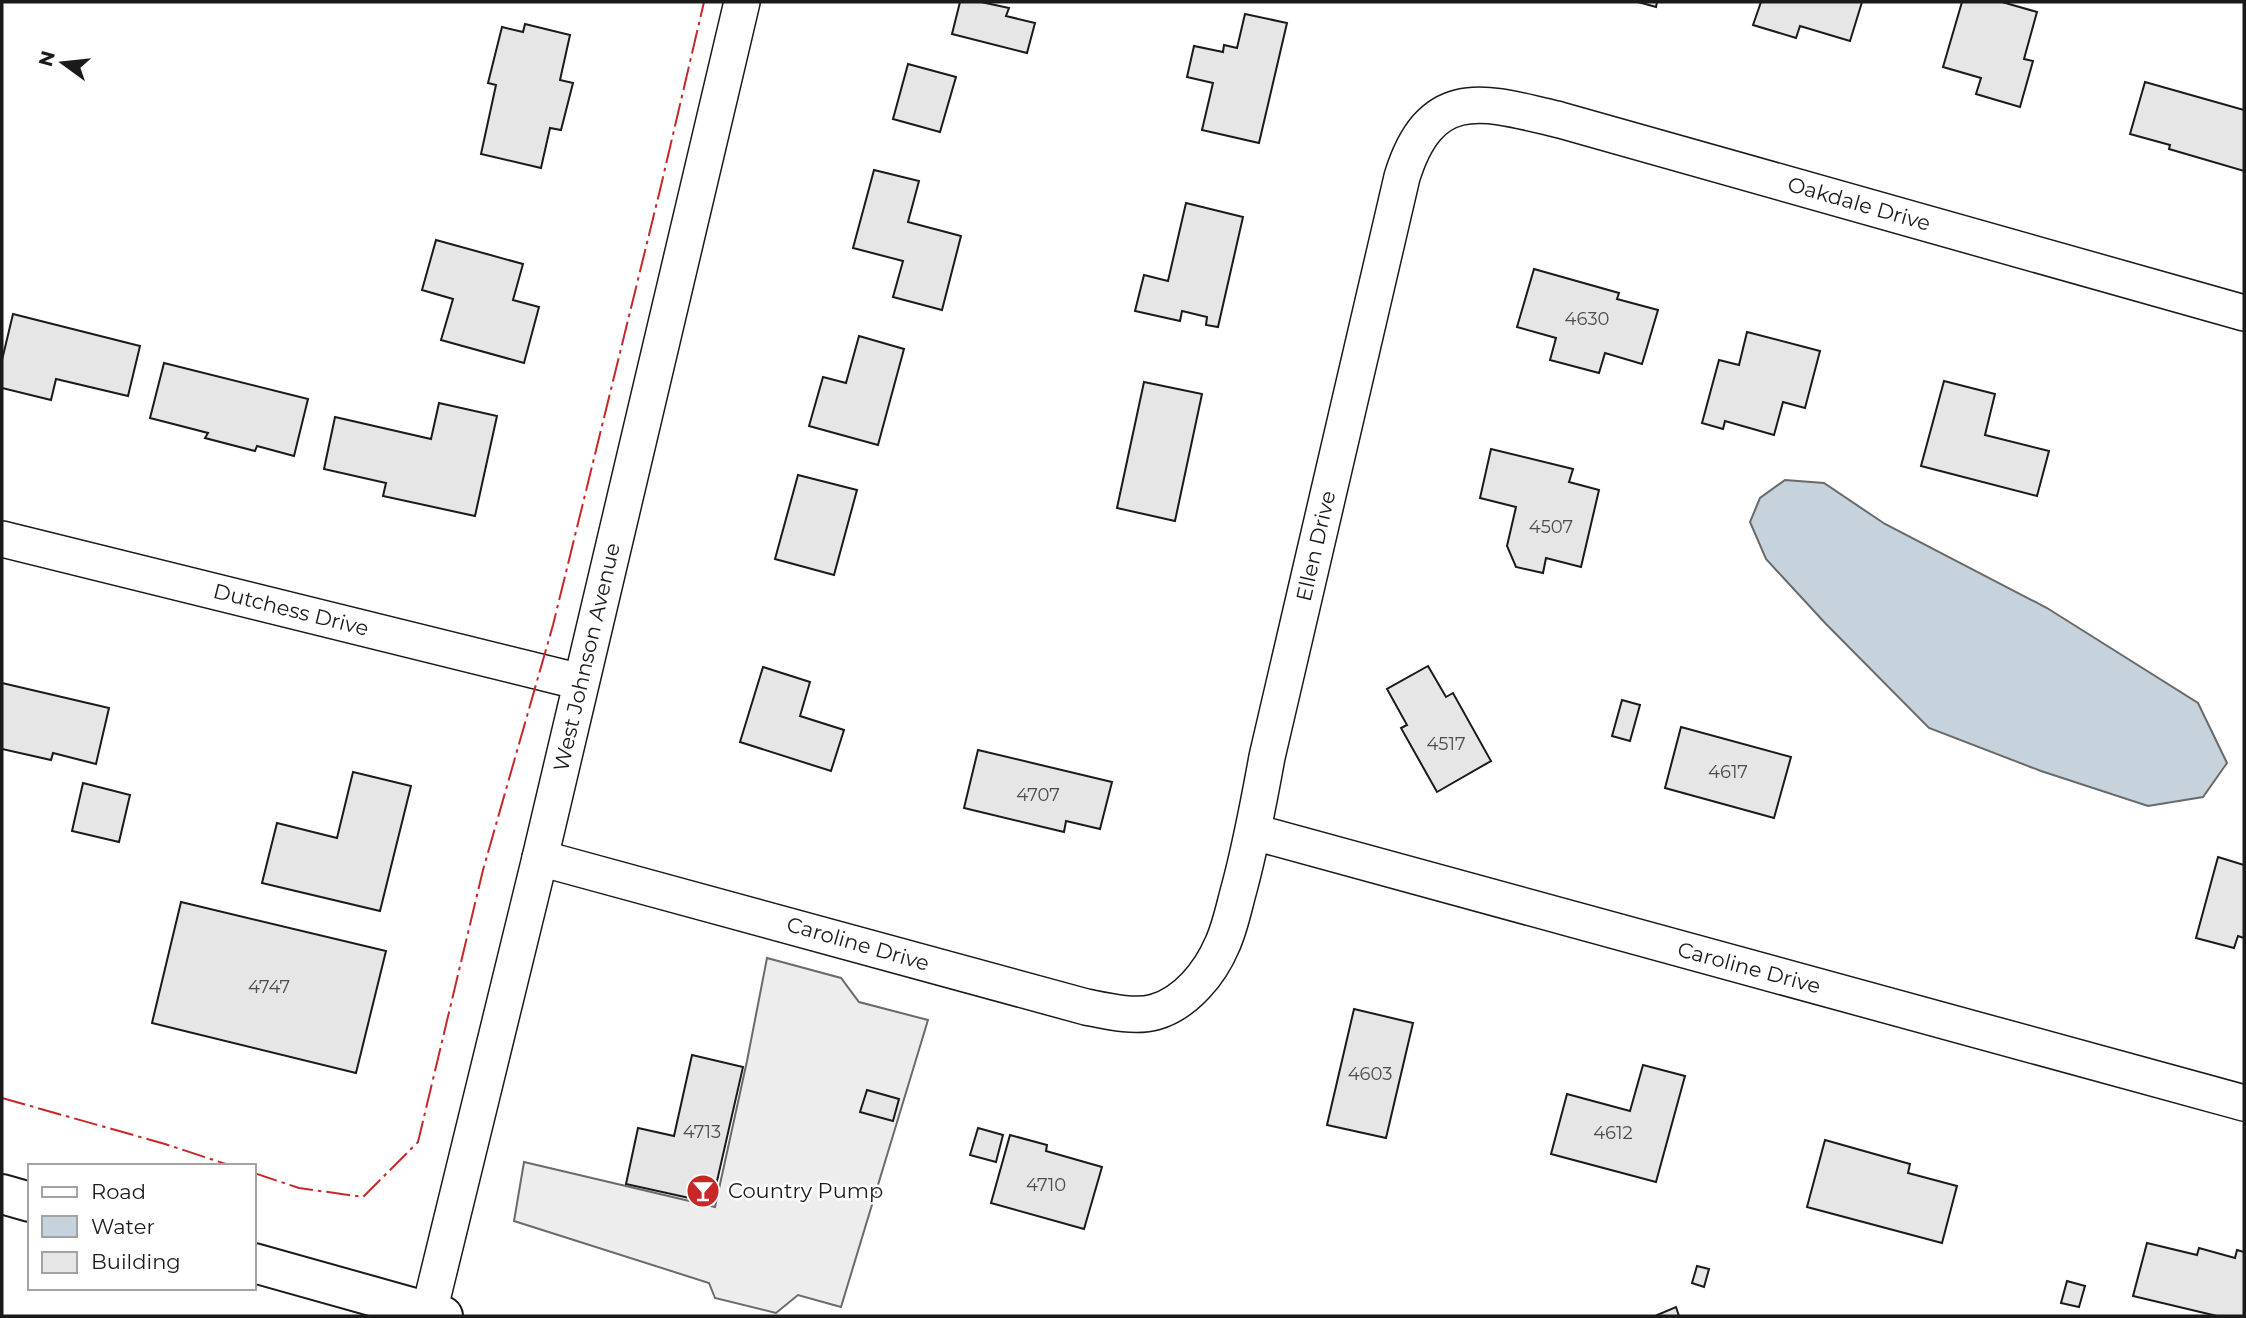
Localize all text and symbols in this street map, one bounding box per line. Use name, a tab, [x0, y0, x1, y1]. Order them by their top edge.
north arrow	[28, 28, 98, 98]
text: N	[34, 48, 60, 69]
street label: Oakdale Drive	[1785, 171, 1934, 236]
house number: 4630	[1565, 308, 1609, 330]
street label: Ellen Drive	[1291, 488, 1340, 604]
house number: 4507	[1529, 516, 1573, 538]
street label: West Johnson Avenue	[548, 540, 625, 774]
street label: Dutchess Drive	[211, 578, 371, 641]
house number: 4517	[1426, 733, 1466, 755]
house number: 4617	[1708, 761, 1748, 783]
house number: 4707	[1016, 784, 1060, 806]
street label: Caroline Drive	[784, 911, 932, 976]
street label: Caroline Drive	[1675, 936, 1823, 999]
house number: 4747	[248, 976, 290, 998]
house number: 4603	[1348, 1063, 1392, 1085]
house number: 4713	[683, 1121, 721, 1143]
house number: 4612	[1593, 1122, 1633, 1144]
legend	[28, 1164, 256, 1290]
bar icon: Country Pump	[684, 1172, 722, 1210]
house number: 4710	[1026, 1174, 1066, 1196]
place label: Country Pump	[728, 1178, 883, 1203]
text: Road	[91, 1179, 146, 1204]
text: Water	[91, 1214, 155, 1239]
text: Building	[91, 1249, 181, 1274]

